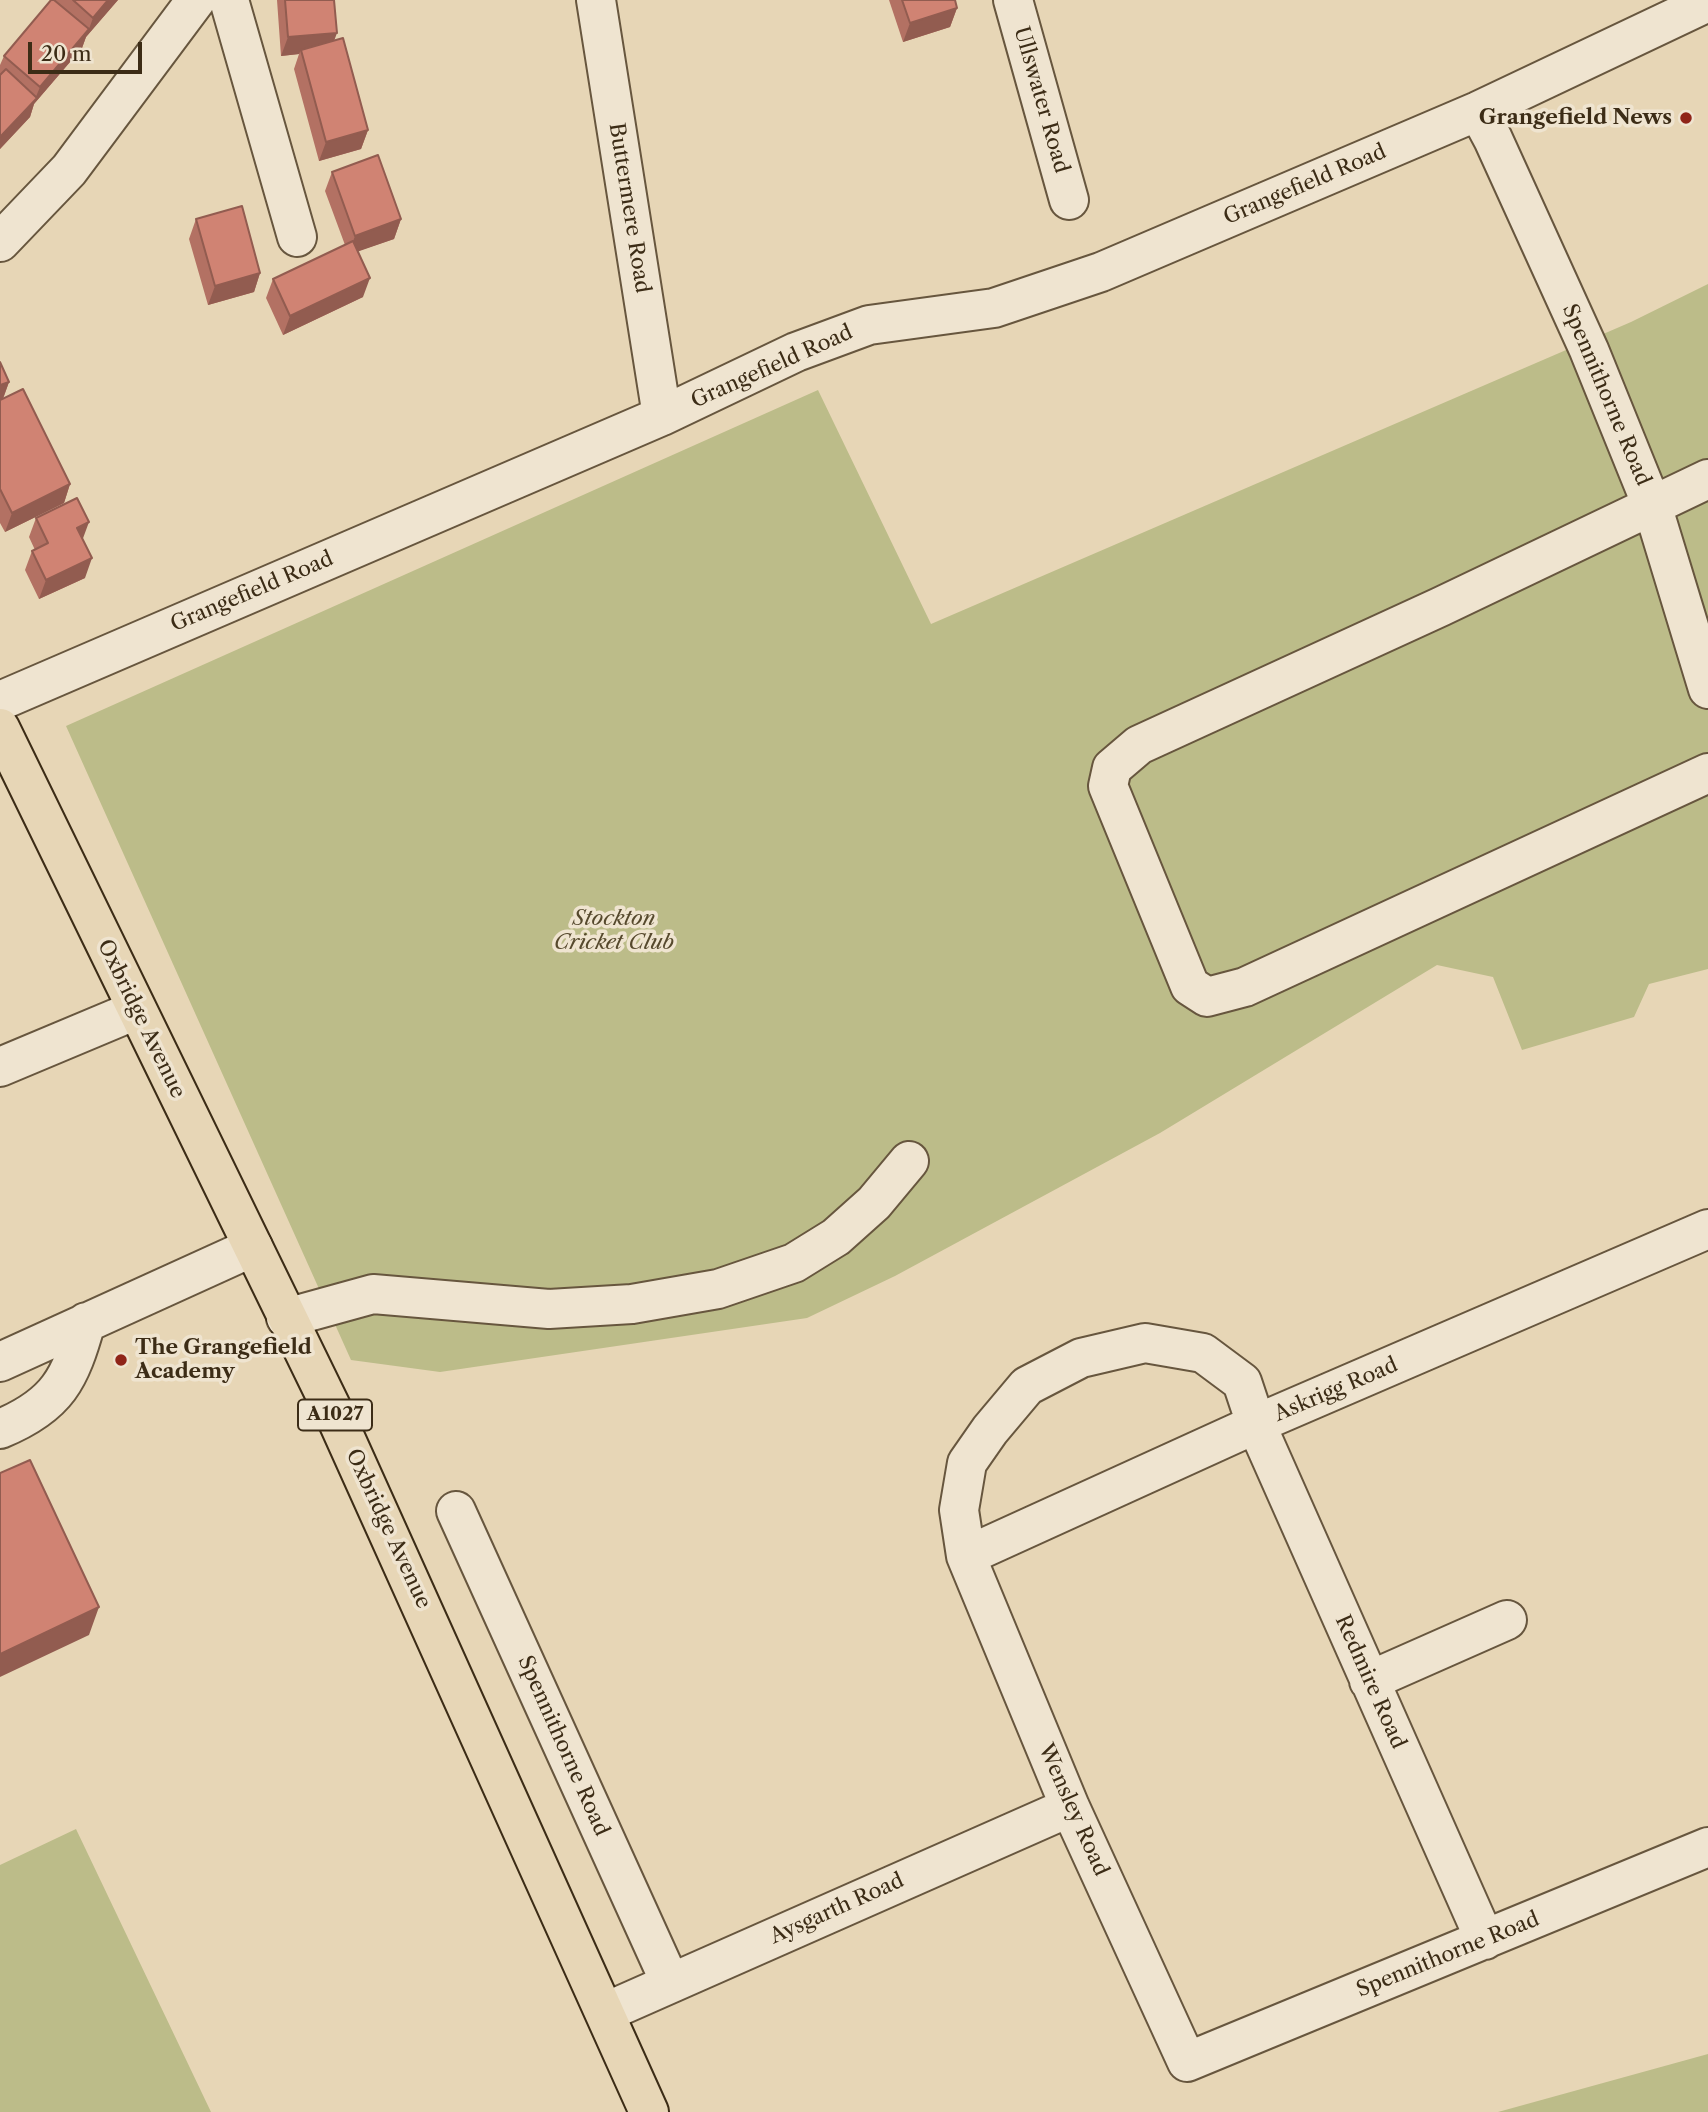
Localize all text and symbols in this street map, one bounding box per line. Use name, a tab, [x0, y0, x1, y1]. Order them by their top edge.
street label: Ullswater Road	[1008, 24, 1074, 176]
scale bar	[32, 28, 145, 72]
text: 20 m	[41, 41, 92, 66]
place label: Grangefield News	[1479, 105, 1672, 131]
marker: Grangefield News	[1678, 110, 1694, 126]
street label: Buttermere Road	[603, 121, 655, 295]
street label: Grangefield Road	[1220, 139, 1390, 231]
street label: Spennithorne Road	[1556, 301, 1656, 489]
street label: Grangefield Road	[687, 320, 857, 414]
street label: Grangefield Road	[167, 546, 337, 638]
park label: Stockton Cricket Club	[554, 906, 674, 956]
street label: Oxbridge Avenue	[92, 936, 190, 1102]
place label: The Grangefield Academy	[135, 1335, 312, 1385]
marker: The Grangefield Academy	[113, 1352, 129, 1368]
street label: Askrigg Road	[1270, 1353, 1402, 1427]
road number: A1027	[298, 1400, 372, 1430]
street label: Oxbridge Avenue	[340, 1445, 436, 1613]
street label: Redmire Road	[1329, 1611, 1411, 1753]
street label: Spennithorne Road	[512, 1652, 614, 1840]
street label: Wensley Road	[1033, 1740, 1113, 1880]
street label: Aysgarth Road	[766, 1868, 908, 1950]
street label: Spennithorne Road	[1353, 1907, 1543, 2003]

